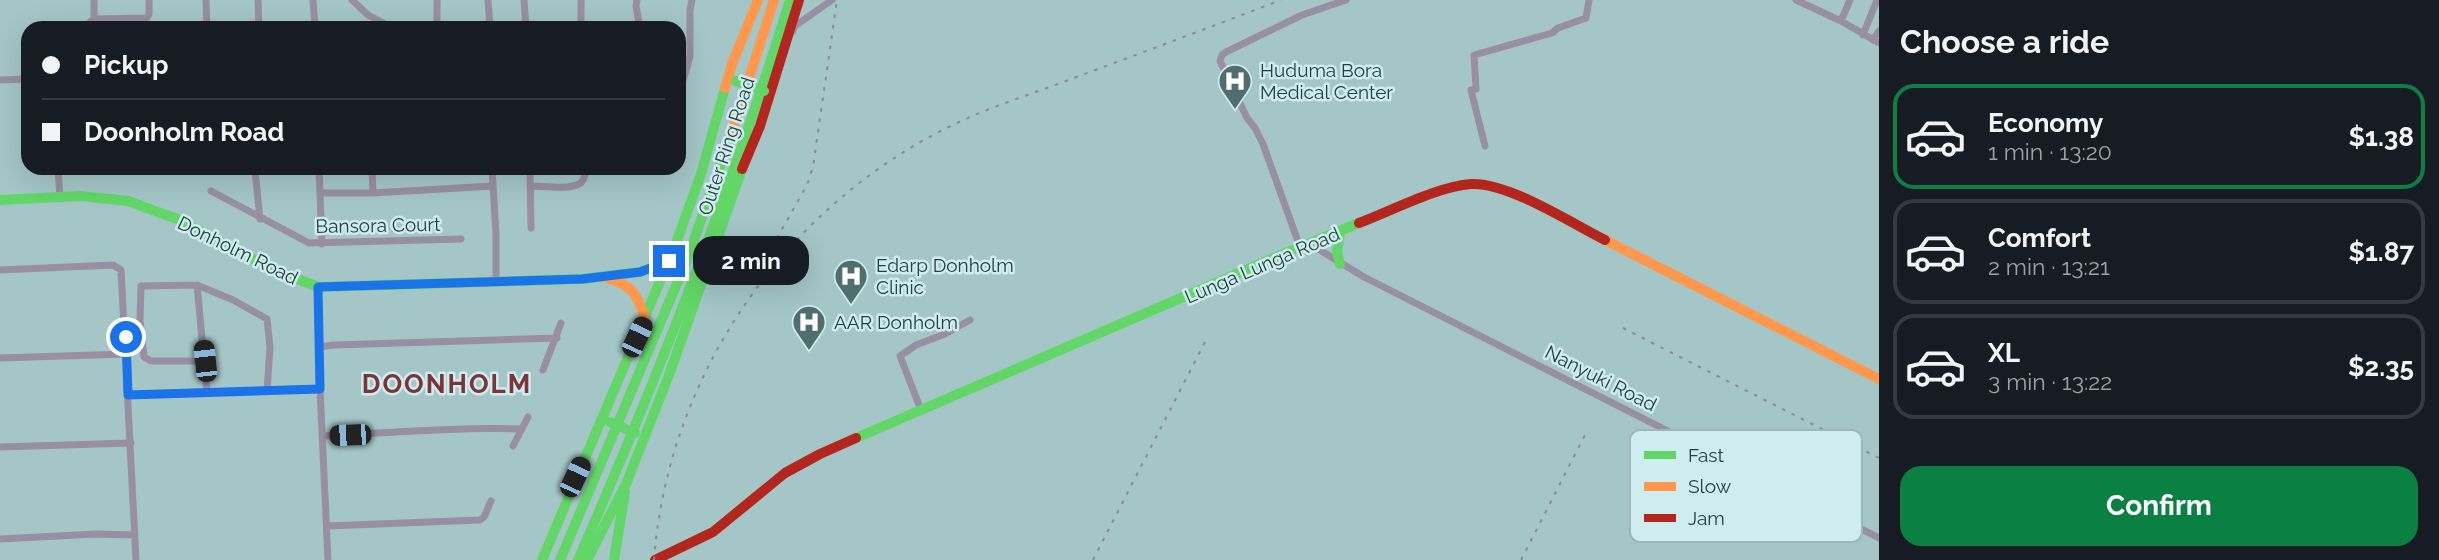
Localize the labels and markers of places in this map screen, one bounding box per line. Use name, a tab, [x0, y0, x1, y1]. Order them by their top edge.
place label: Huduma Bora Medical Center	[1260, 59, 1393, 103]
hospital icon: Huduma Bora Medical Center	[1216, 62, 1254, 111]
place label: Edarp Donholm Clinic	[876, 254, 1014, 298]
hospital icon: Edarp Donholm Clinic	[832, 257, 870, 306]
hospital icon: AAR Donholm	[790, 303, 828, 352]
place label: AAR Donholm	[834, 311, 958, 333]

